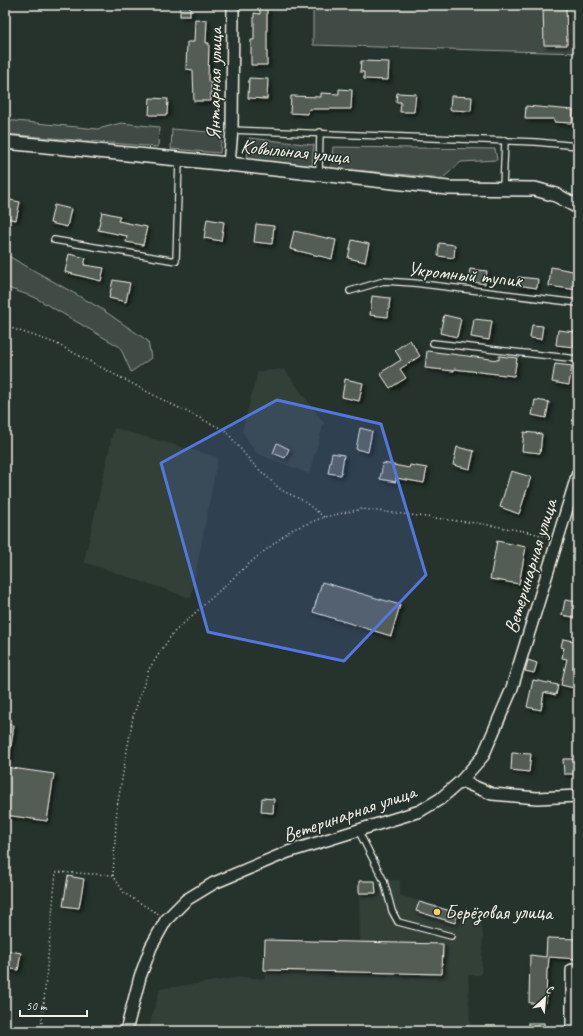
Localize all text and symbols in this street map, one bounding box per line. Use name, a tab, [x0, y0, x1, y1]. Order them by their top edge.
street label: Янтарная улица	[201, 25, 228, 141]
street label: Ковыльная улица	[239, 133, 352, 170]
street label: Укромный тупик	[407, 256, 525, 293]
street label: Ветеринарная улица	[498, 494, 563, 636]
street label: Ветеринарная улица	[279, 778, 421, 848]
place label: Берёзовая улица	[445, 900, 554, 926]
marker: Берёзовая улица	[432, 907, 442, 917]
north arrow	[525, 978, 565, 1018]
text: С	[544, 982, 556, 997]
scale bar	[20, 992, 87, 1018]
text: 50 m	[26, 998, 48, 1014]

